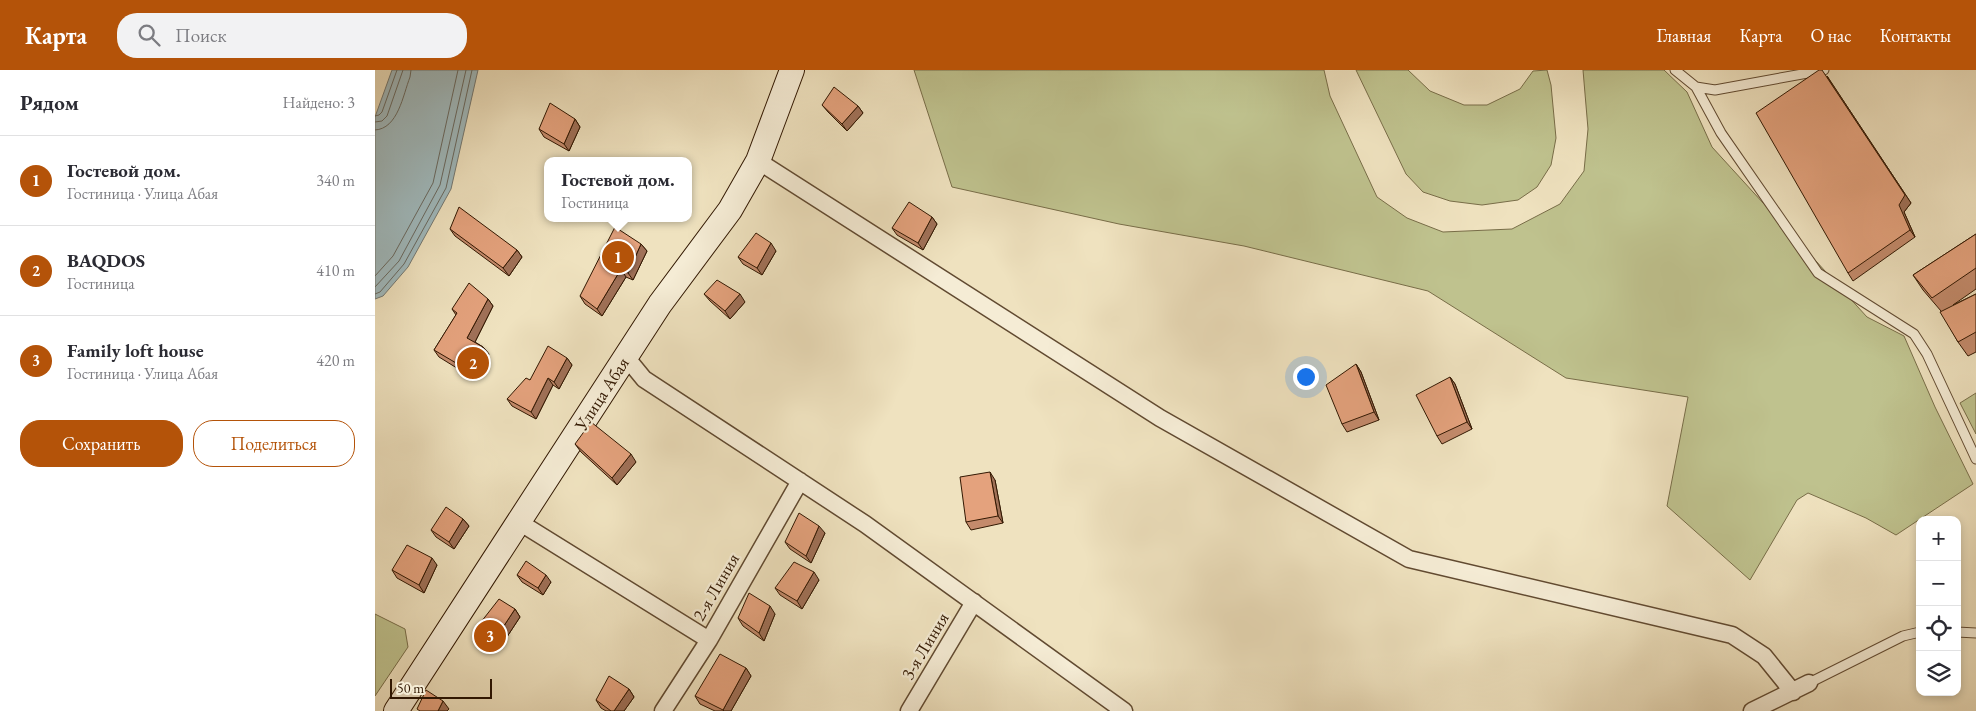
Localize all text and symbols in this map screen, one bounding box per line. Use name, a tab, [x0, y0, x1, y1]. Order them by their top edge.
search box	[117, 13, 467, 58]
text: Карта	[25, 20, 87, 51]
icon: search	[135, 21, 163, 49]
text: Поиск	[175, 23, 227, 48]
text: Главная	[1657, 24, 1711, 47]
text: Карта	[1739, 24, 1782, 47]
text: О нас	[1810, 24, 1852, 47]
text: Контакты	[1880, 24, 1951, 47]
text: Рядом	[20, 89, 79, 116]
text: Найдено: 3	[283, 92, 355, 113]
popup	[544, 157, 692, 222]
text: Гостевой дом.	[67, 158, 181, 183]
text: Гостевой дом.	[561, 167, 675, 192]
text: 1	[32, 170, 40, 191]
text: 340 m	[316, 170, 355, 191]
text: Гостиница · Улица Абая	[67, 183, 218, 204]
text: Гостиница	[561, 192, 629, 213]
pin: 1	[602, 238, 634, 276]
text: BAQDOS	[67, 248, 145, 273]
text: 2	[32, 260, 40, 281]
text: 410 m	[316, 260, 355, 281]
text: Гостиница	[67, 273, 135, 294]
text: Family loft house	[67, 338, 204, 363]
pin: 2	[457, 344, 489, 382]
text: 3	[32, 350, 40, 371]
text: 420 m	[316, 350, 355, 371]
street label: Улица Абая	[569, 353, 634, 436]
text: Гостиница · Улица Абая	[67, 363, 218, 384]
your location	[1293, 364, 1319, 390]
button: Сохранить	[20, 420, 183, 467]
button: Поделиться	[193, 420, 355, 467]
map controls	[1916, 516, 1961, 696]
button: +	[1916, 516, 1961, 561]
street label: 2-я Линия	[687, 549, 744, 625]
button: −	[1916, 561, 1961, 606]
button: locate	[1916, 606, 1961, 651]
street label: 3-я Линия	[896, 608, 954, 684]
pin: 3	[474, 617, 506, 655]
button: layers	[1916, 651, 1961, 696]
scale bar	[390, 676, 493, 699]
text: 50 m	[397, 679, 424, 697]

